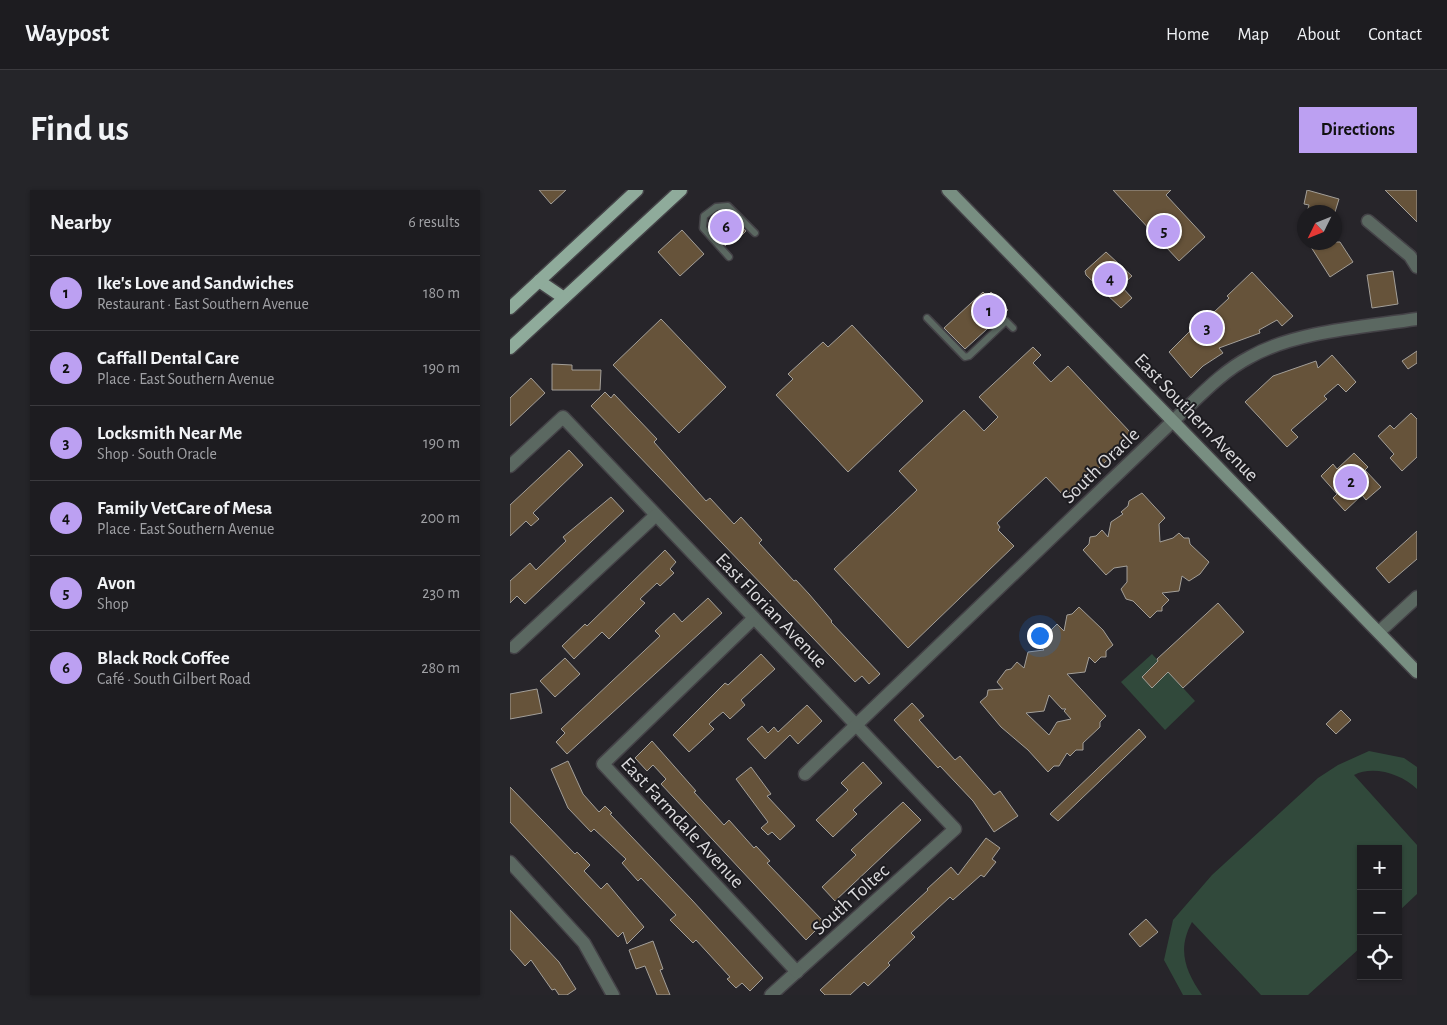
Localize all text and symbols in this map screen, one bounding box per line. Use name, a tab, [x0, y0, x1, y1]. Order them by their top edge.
text: Waypost	[25, 22, 109, 46]
text: Home	[1166, 26, 1209, 44]
text: Map	[1237, 26, 1269, 44]
text: About	[1297, 26, 1340, 44]
text: Contact	[1368, 26, 1422, 44]
button: Directions	[1299, 107, 1417, 153]
text: Find us	[30, 112, 129, 147]
north arrow	[1297, 205, 1342, 250]
pin: 6	[710, 208, 742, 246]
text: Nearby	[50, 212, 111, 233]
pin: 5	[1148, 212, 1180, 250]
text: 6 results	[408, 214, 460, 230]
pin: 4	[1094, 260, 1126, 298]
text: Ike's Love and Sandwiches	[97, 274, 294, 293]
text: 1	[63, 285, 69, 301]
text: 180 m	[423, 285, 460, 301]
pin: 1	[973, 292, 1005, 330]
text: Restaurant · East Southern Avenue	[97, 296, 309, 312]
pin: 3	[1191, 309, 1223, 347]
text: Caffall Dental Care	[97, 349, 239, 368]
street label: East Southern Avenue	[1130, 350, 1262, 485]
text: 2	[62, 360, 70, 376]
text: 190 m	[423, 360, 460, 376]
text: Place · East Southern Avenue	[97, 371, 274, 387]
text: Locksmith Near Me	[97, 424, 242, 443]
street label: South Oracle	[1058, 424, 1143, 507]
text: 3	[63, 435, 69, 451]
text: 190 m	[423, 435, 460, 451]
text: Shop · South Oracle	[97, 446, 217, 462]
pin: 2	[1335, 463, 1367, 501]
text: Family VetCare of Mesa	[97, 499, 272, 518]
text: 4	[62, 510, 70, 526]
text: 200 m	[420, 510, 460, 526]
text: Place · East Southern Avenue	[97, 521, 274, 537]
street label: East Florian Avenue	[712, 549, 831, 672]
text: Avon	[97, 574, 136, 593]
text: 5	[63, 585, 69, 601]
text: 230 m	[422, 585, 460, 601]
text: Shop	[97, 596, 129, 612]
your location	[1027, 623, 1053, 649]
text: Black Rock Coffee	[97, 649, 230, 668]
text: 6	[62, 660, 70, 676]
text: 280 m	[421, 660, 460, 676]
text: Café · South Gilbert Road	[97, 671, 251, 687]
street label: East Farmdale Avenue	[617, 754, 748, 892]
map controls	[1357, 845, 1402, 980]
button: +	[1357, 845, 1402, 890]
street label: South Toltec	[809, 860, 893, 939]
button: −	[1357, 890, 1402, 935]
button: locate	[1357, 935, 1402, 980]

